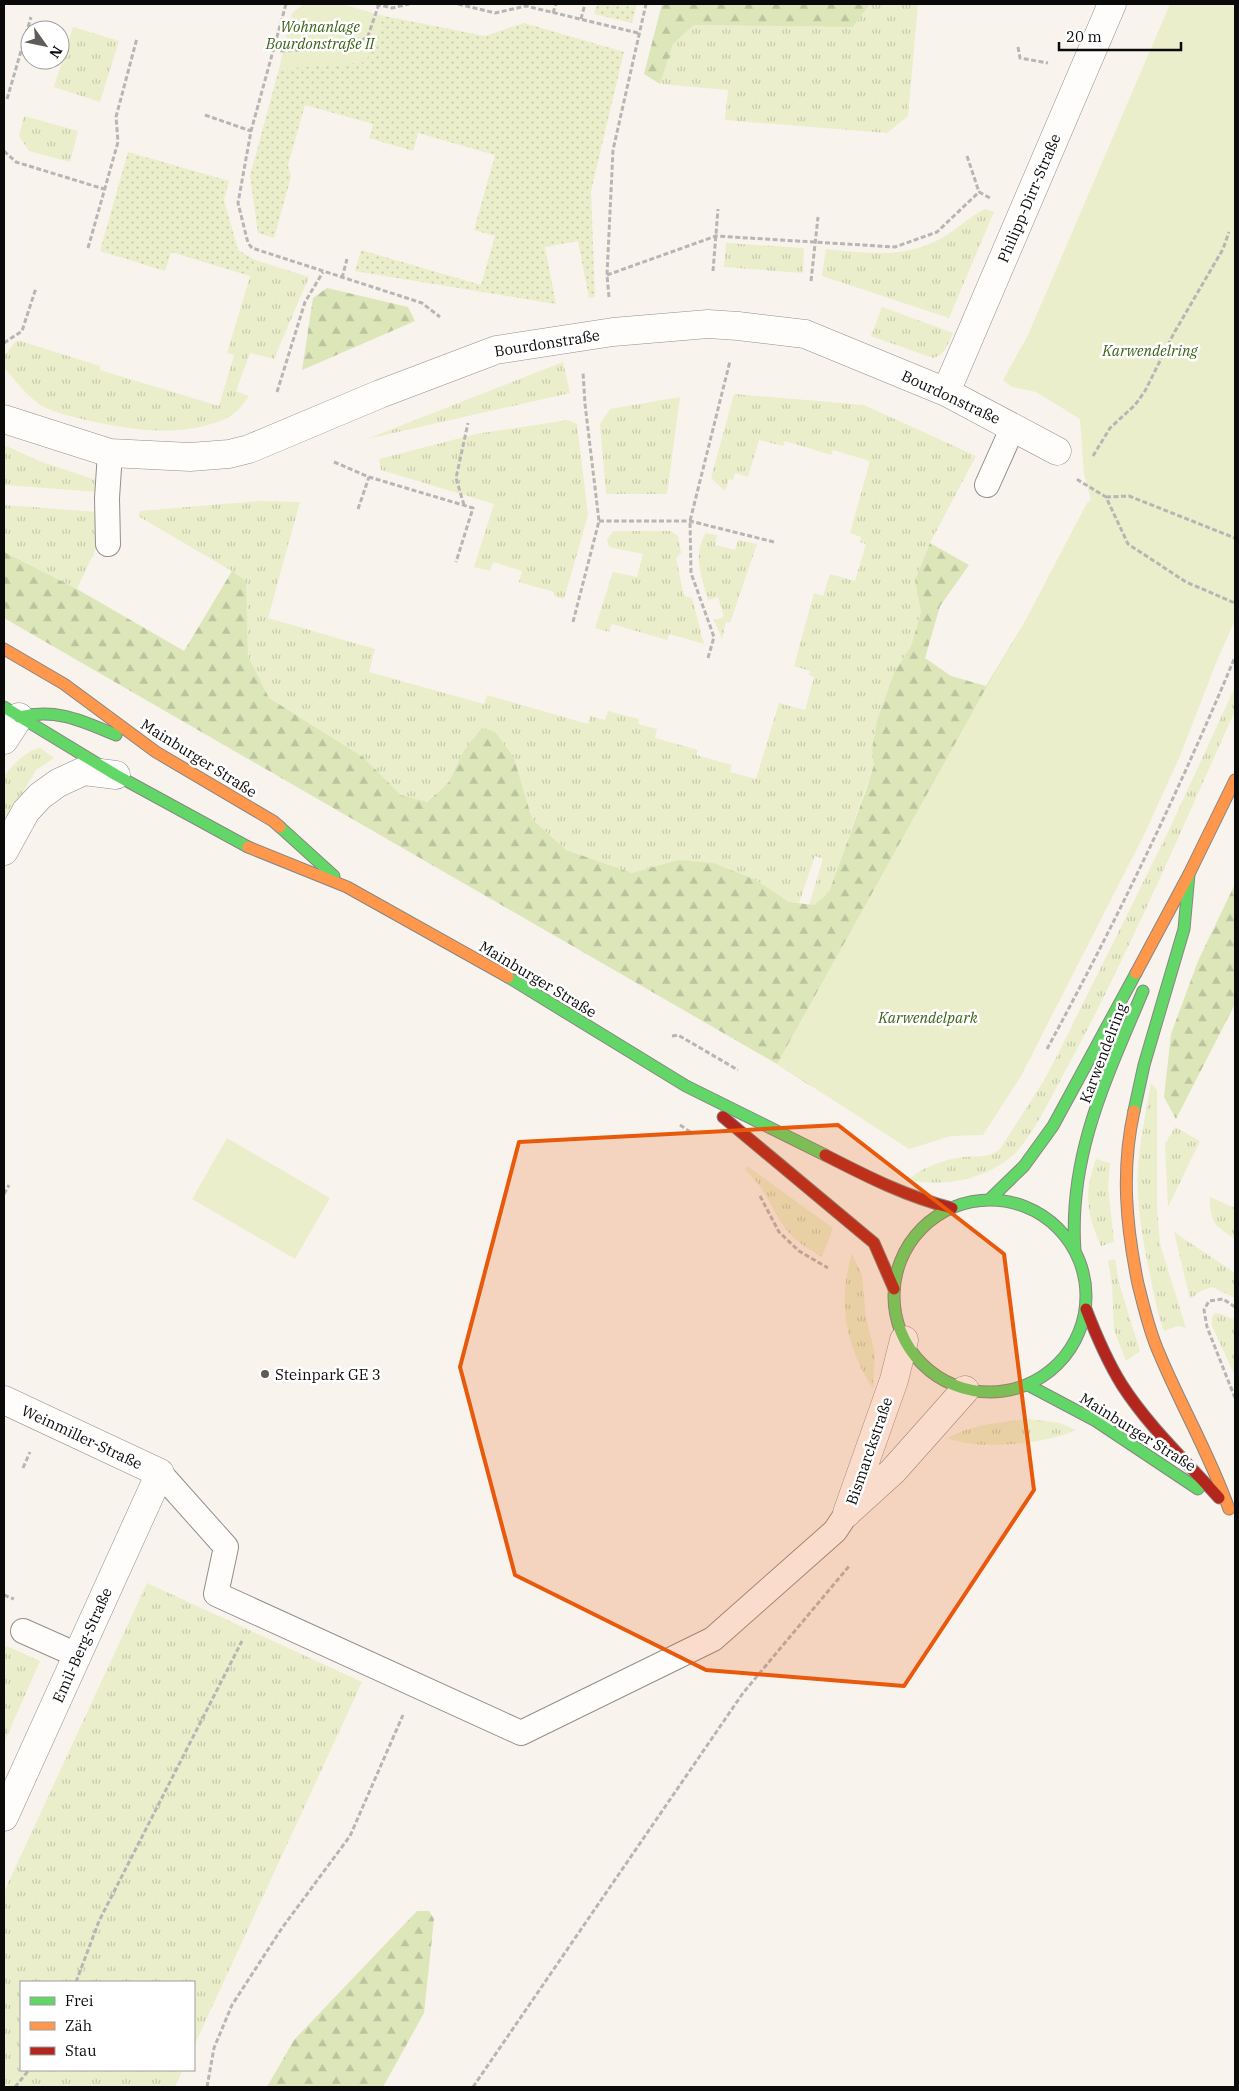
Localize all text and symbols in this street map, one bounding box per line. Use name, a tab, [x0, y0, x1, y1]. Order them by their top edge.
park label: Wohnanlage Bourdonstraße II	[265, 17, 376, 53]
north arrow	[20, 20, 70, 70]
scale bar	[1059, 20, 1182, 52]
text: 20 m	[1066, 27, 1102, 46]
text: N	[45, 43, 66, 62]
street label: Philipp-Dirr-Straße	[993, 131, 1065, 265]
street label: Bourdonstraße	[493, 325, 601, 361]
park label: Karwendelring	[1101, 341, 1199, 360]
street label: Bourdonstraße	[899, 366, 1003, 428]
street label: Mainburger Straße	[137, 715, 261, 801]
street label: Mainburger Straße	[476, 937, 600, 1021]
street label: Karwendelring	[1075, 1000, 1131, 1106]
park label: Karwendelpark	[877, 1008, 978, 1027]
place label: Steinpark GE 3	[275, 1365, 381, 1384]
marker: Steinpark GE 3	[259, 1368, 271, 1380]
street label: Mainburger Straße	[1076, 1389, 1200, 1475]
street label: Bismarckstraße	[842, 1395, 896, 1507]
street label: Weinmiller-Straße	[19, 1401, 145, 1473]
street label: Emil-Berg-Straße	[48, 1584, 116, 1706]
legend	[20, 1981, 195, 2071]
text: Frei	[65, 1991, 94, 2010]
text: Zäh	[65, 2016, 92, 2035]
text: Stau	[65, 2041, 97, 2060]

